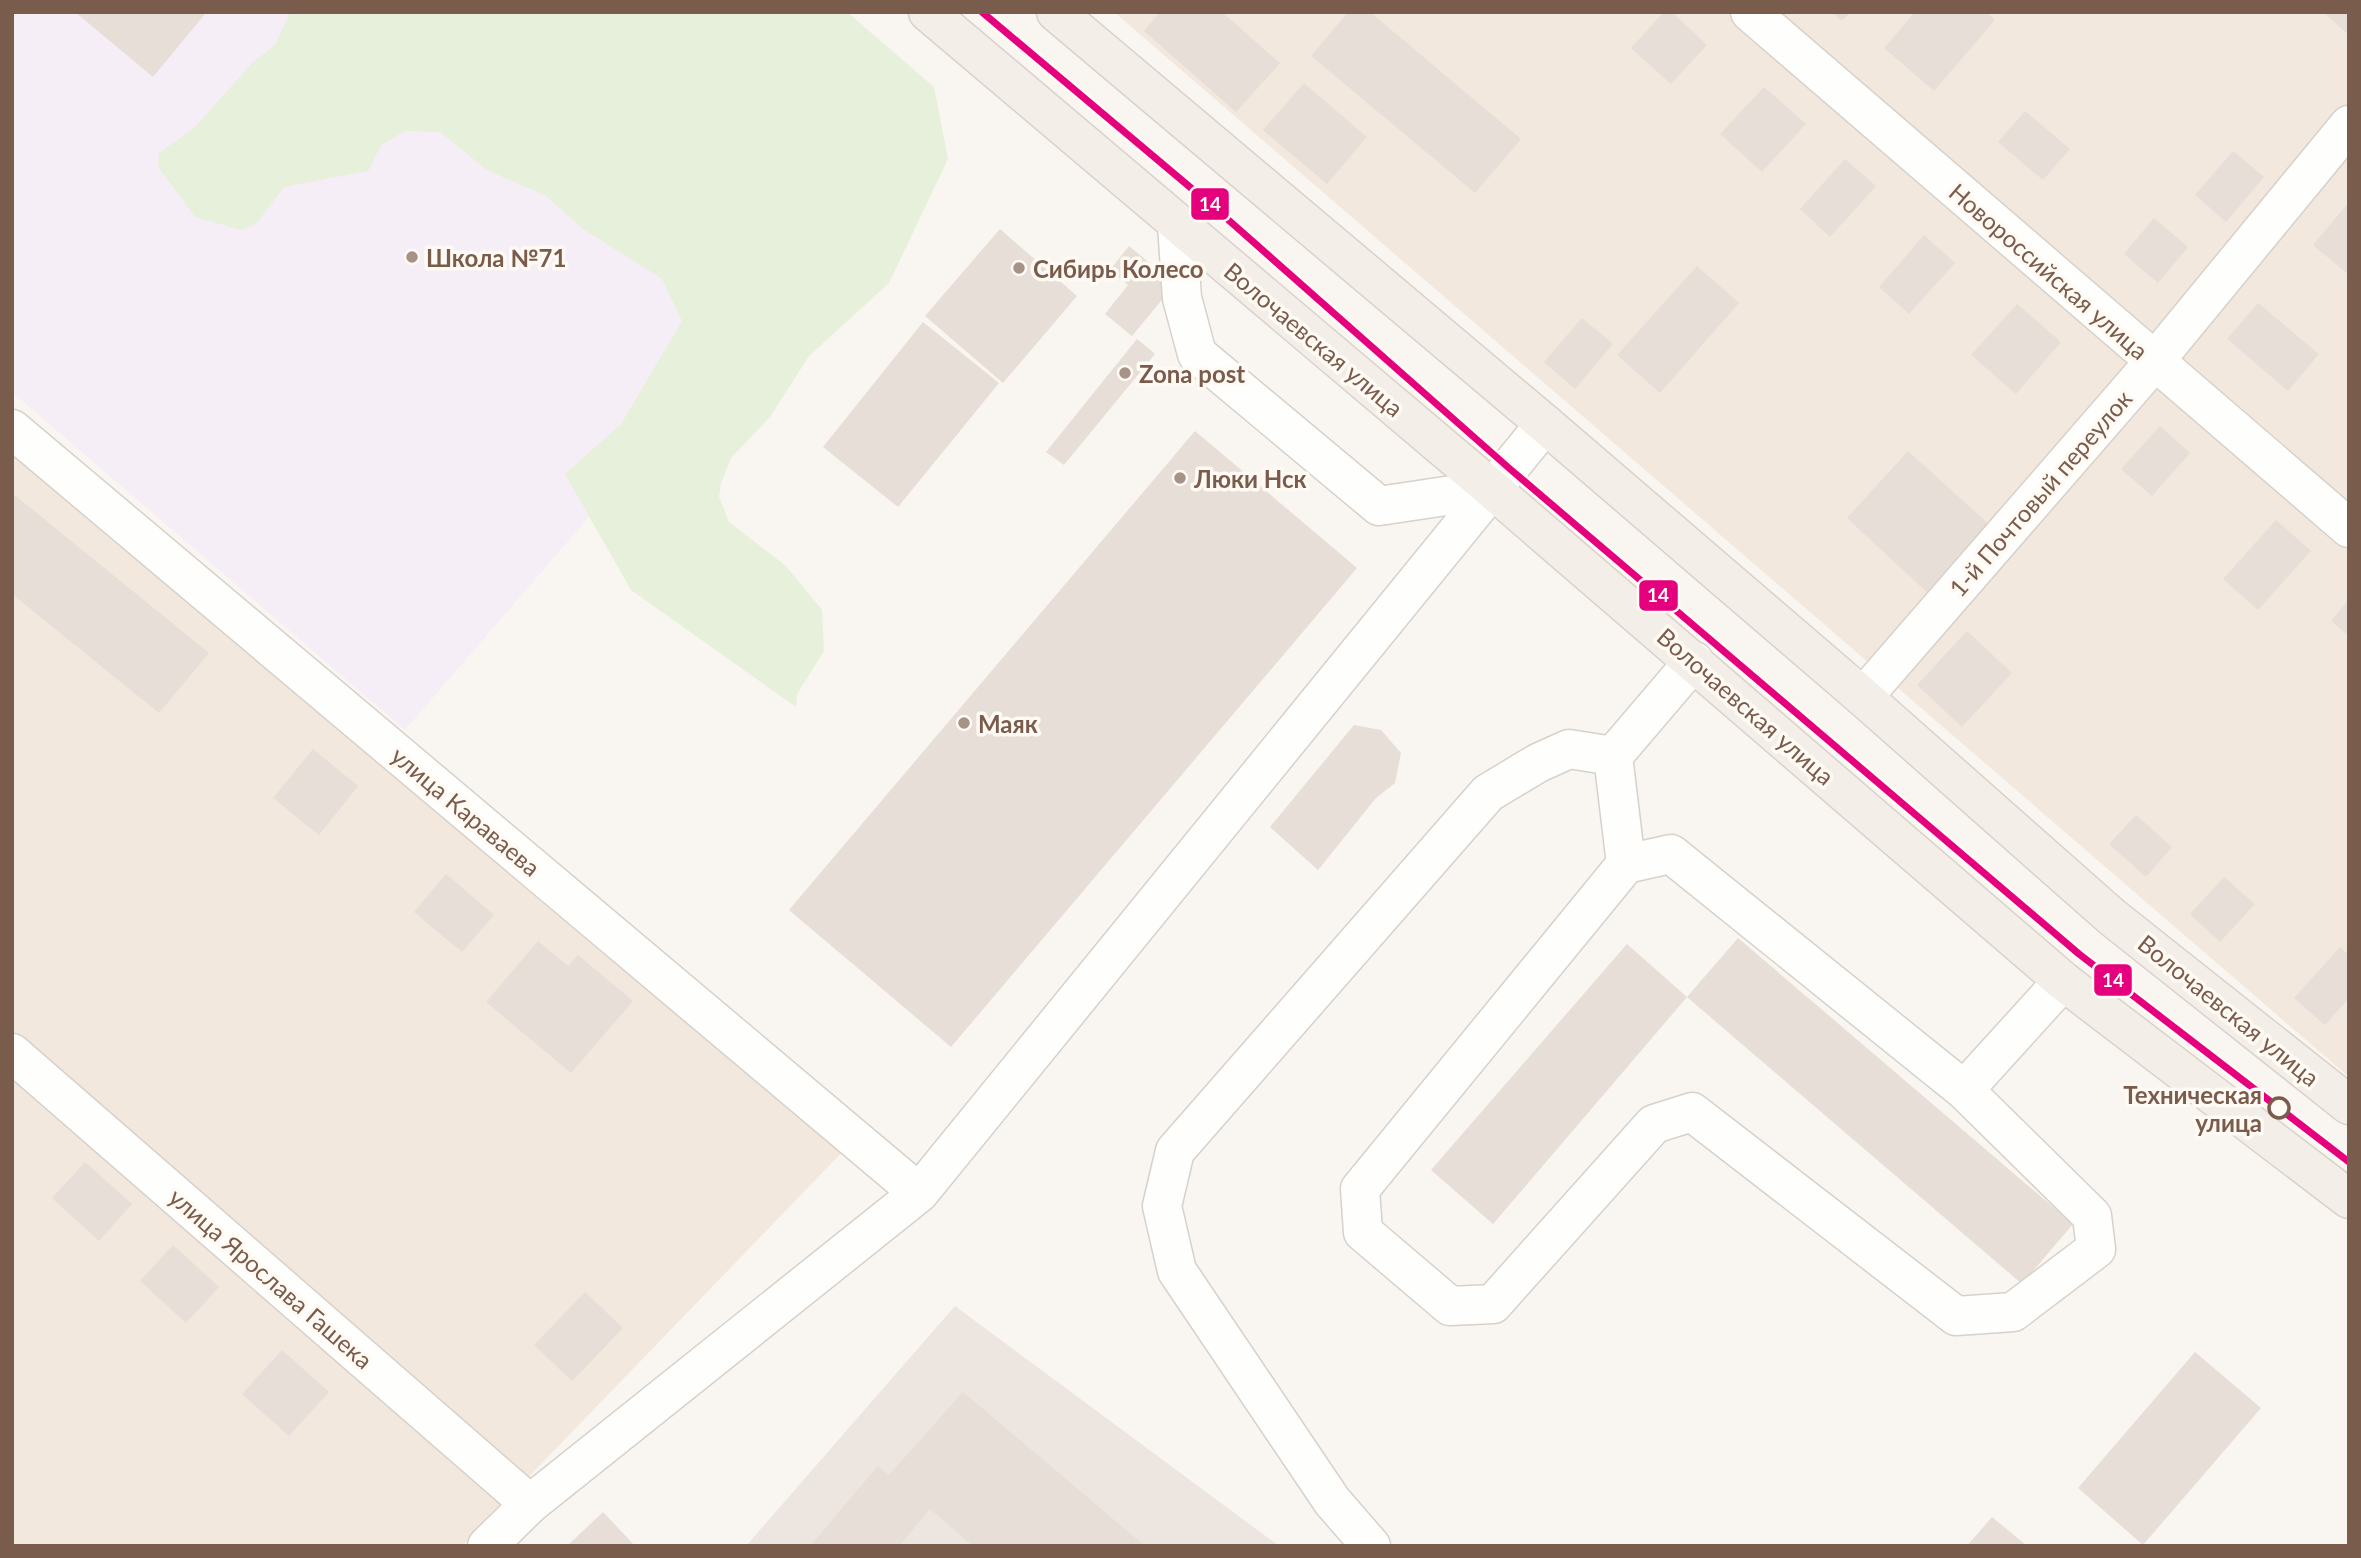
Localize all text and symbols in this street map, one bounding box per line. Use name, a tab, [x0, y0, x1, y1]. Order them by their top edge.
street label: Новороссийская улица	[1944, 177, 2154, 365]
line badge: 14	[1190, 187, 1230, 221]
text: 14	[1199, 192, 1221, 215]
place label: Школа №71	[426, 243, 566, 272]
marker: Школа №71	[404, 249, 420, 265]
place label: Сибирь Колесо	[1033, 254, 1204, 283]
street label: Волочаевская улица	[1219, 256, 1409, 422]
marker: Сибирь Колесо	[1011, 260, 1027, 276]
place label: Zona post	[1139, 359, 1245, 388]
marker: Zona post	[1117, 365, 1133, 381]
street label: 1-й Почтовый переулок	[1943, 384, 2138, 602]
place label: Люки Нск	[1193, 464, 1307, 493]
marker: Люки Нск	[1172, 470, 1188, 486]
line badge: 14	[1638, 579, 1679, 612]
text: 14	[1647, 583, 1669, 606]
street label: Волочаевская улица	[1652, 621, 1840, 791]
place label: Маяк	[978, 709, 1038, 738]
marker: Маяк	[956, 715, 972, 731]
street label: улица Караваева	[386, 740, 546, 882]
street label: Волочаевская улица	[2133, 928, 2325, 1092]
line badge: 14	[2093, 963, 2133, 997]
text: 14	[2102, 968, 2124, 991]
place label: Техническая улица	[2123, 1080, 2262, 1137]
marker: Техническая улица	[2268, 1097, 2290, 1119]
street label: улица Ярослава Гашека	[163, 1182, 379, 1374]

